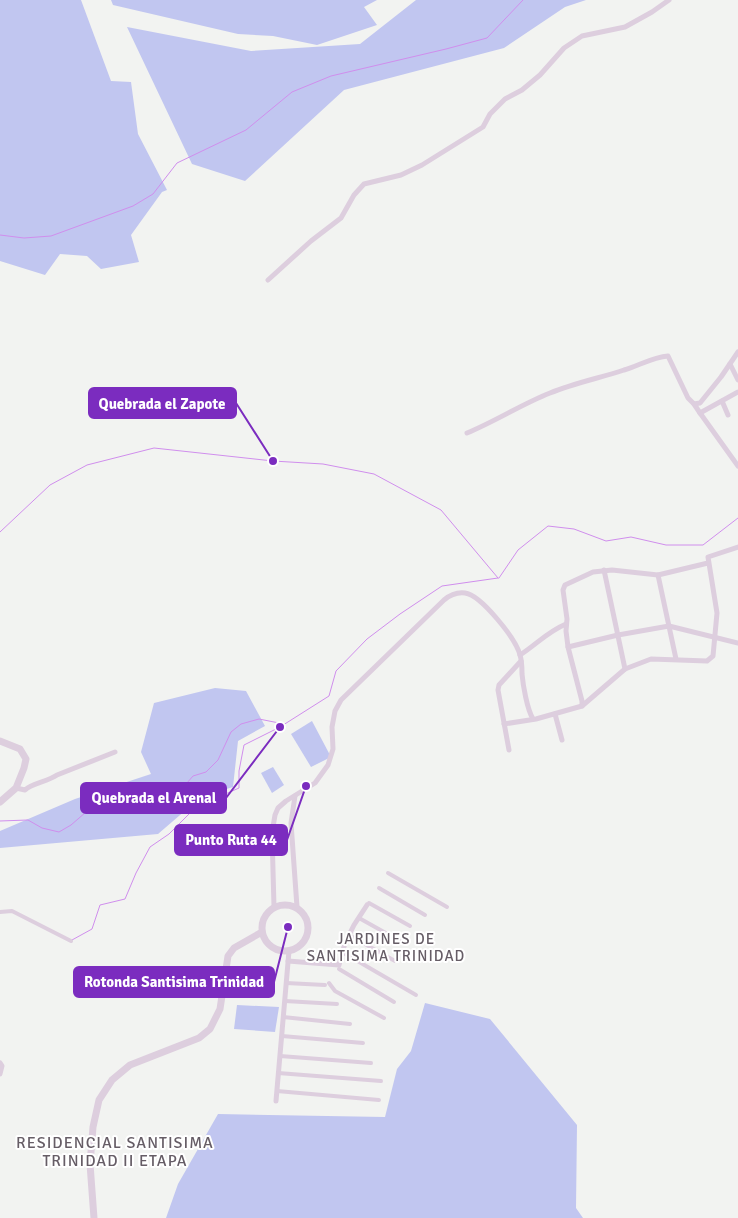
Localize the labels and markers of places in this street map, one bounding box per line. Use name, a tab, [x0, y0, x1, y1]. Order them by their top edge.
callout: Quebrada el Zapote	[89, 388, 236, 418]
callout: Quebrada el Arenal	[81, 783, 226, 813]
callout: Punto Ruta 44	[175, 825, 287, 855]
callout: Rotonda Santisima Trinidad	[74, 967, 274, 997]

